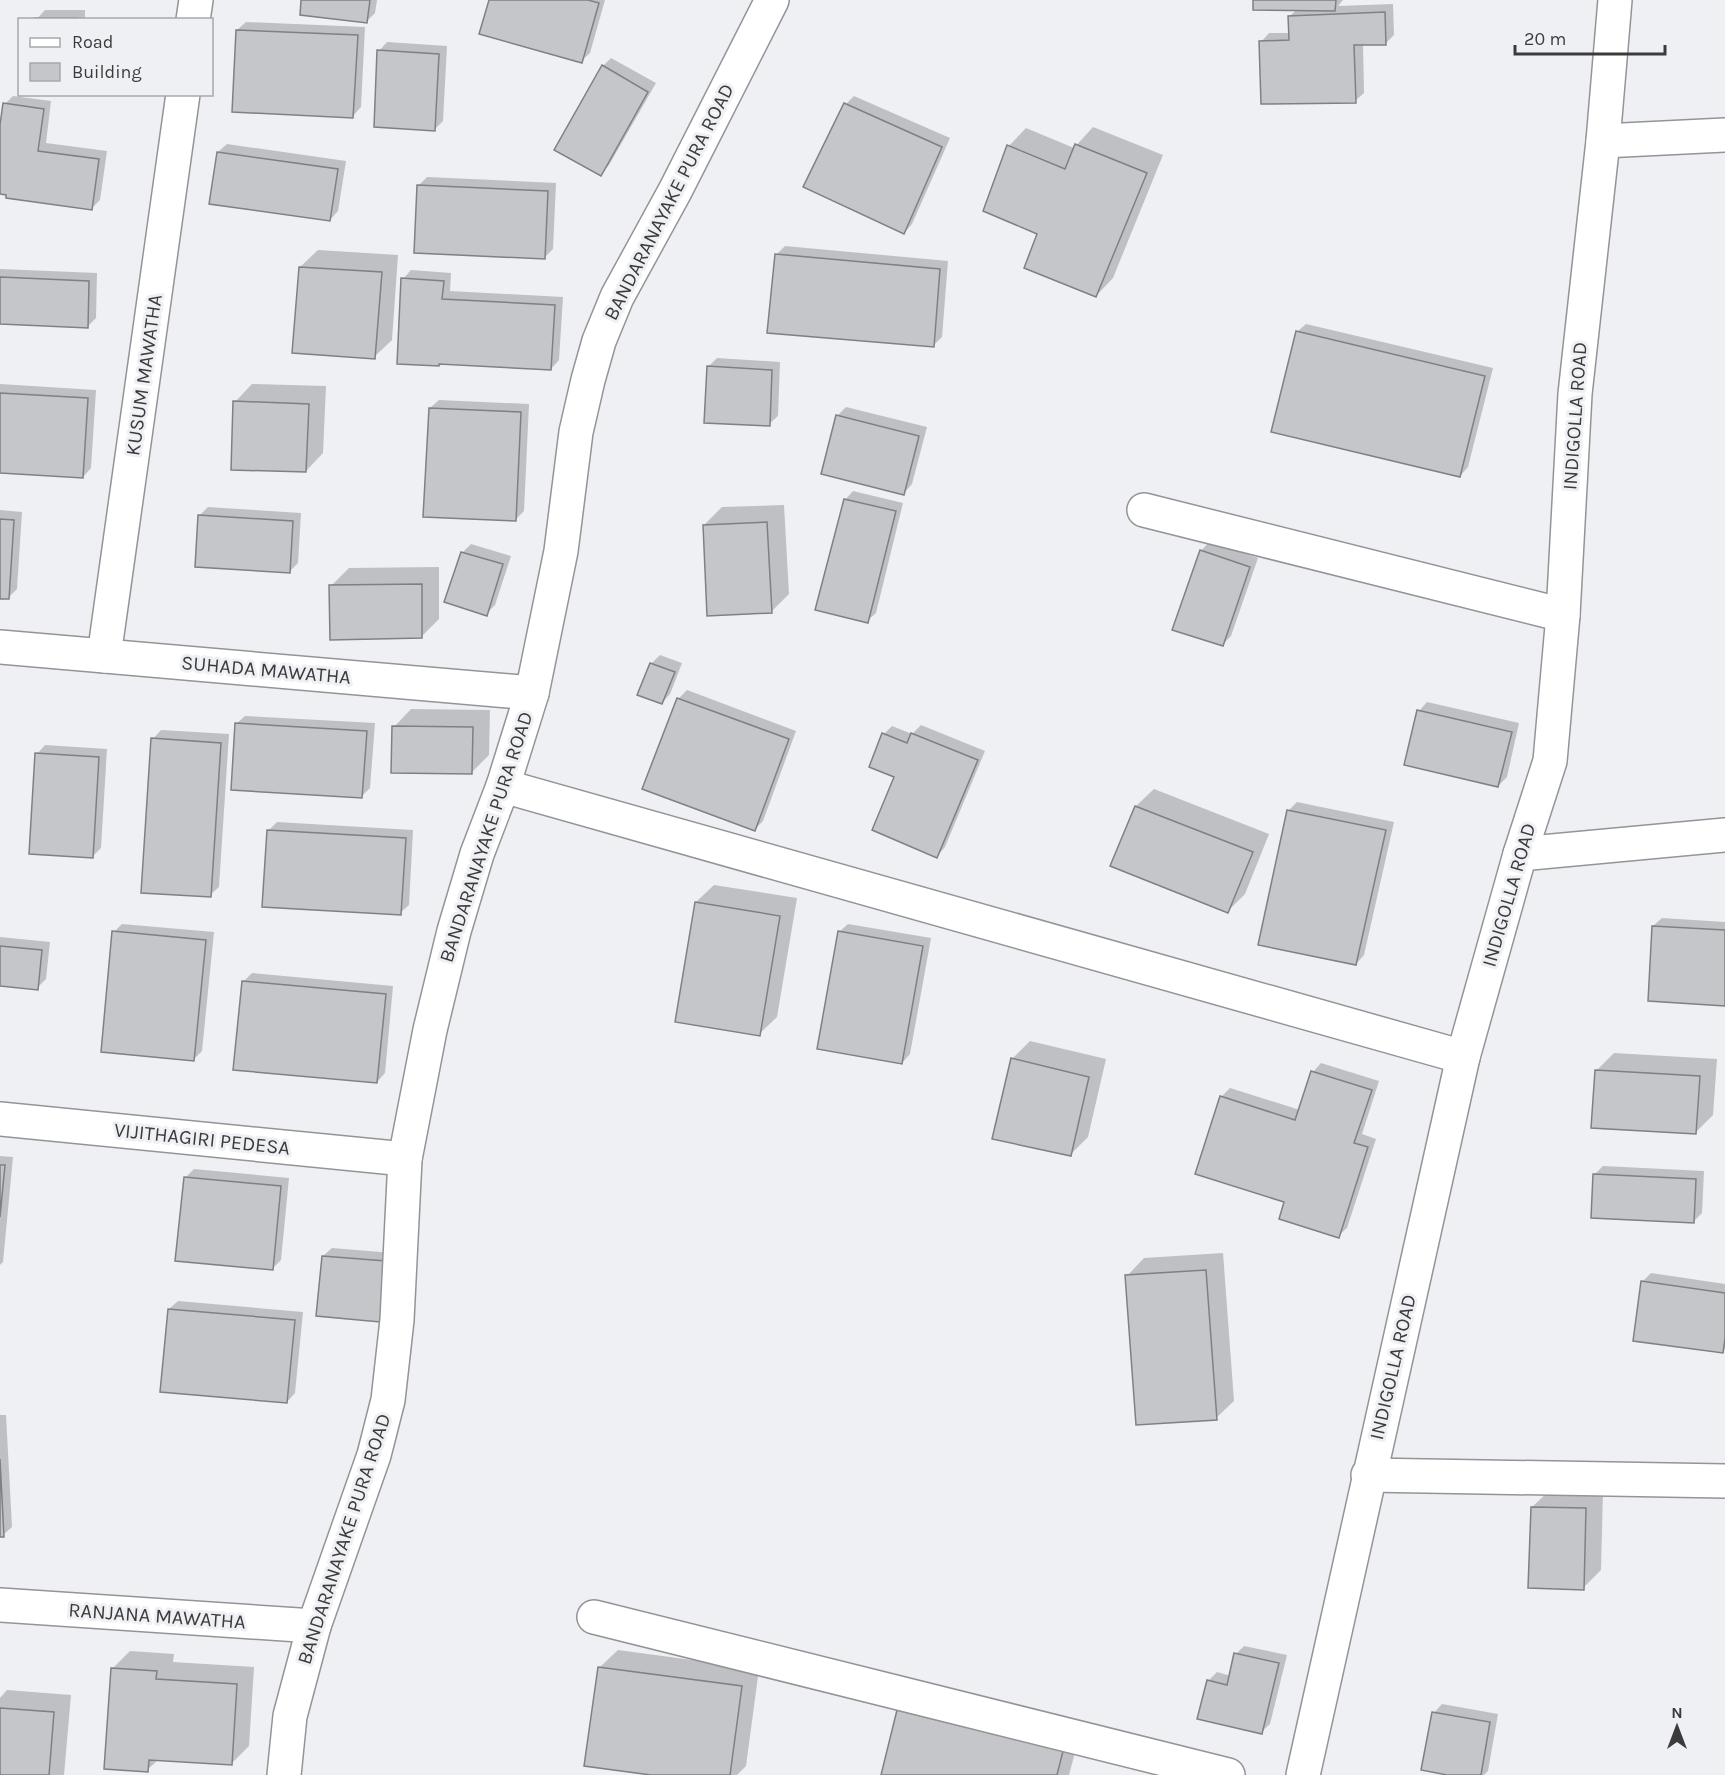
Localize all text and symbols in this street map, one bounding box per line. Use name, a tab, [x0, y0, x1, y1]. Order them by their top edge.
legend	[18, 18, 213, 96]
scale bar	[1515, 18, 1665, 56]
text: 20 m	[1524, 28, 1566, 50]
text: Road	[72, 31, 113, 53]
text: Building	[72, 61, 142, 83]
street label: BANDARANAYAKE PURA ROAD	[599, 80, 739, 324]
street label: KUSUM MAWATHA	[121, 293, 167, 457]
street label: INDIGOLLA ROAD	[1558, 341, 1592, 491]
street label: SUHADA MAWATHA	[180, 651, 352, 689]
street label: BANDARANAYAKE PURA ROAD	[435, 709, 537, 965]
street label: INDIGOLLA ROAD	[1477, 820, 1541, 970]
street label: VIJITHAGIRI PEDESA	[113, 1118, 291, 1160]
street label: INDIGOLLA ROAD	[1365, 1292, 1421, 1442]
street label: BANDARANAYAKE PURA ROAD	[293, 1411, 395, 1667]
street label: RANJANA MAWATHA	[68, 1598, 246, 1634]
north arrow	[1647, 1697, 1707, 1757]
text: N	[1671, 1703, 1683, 1722]

